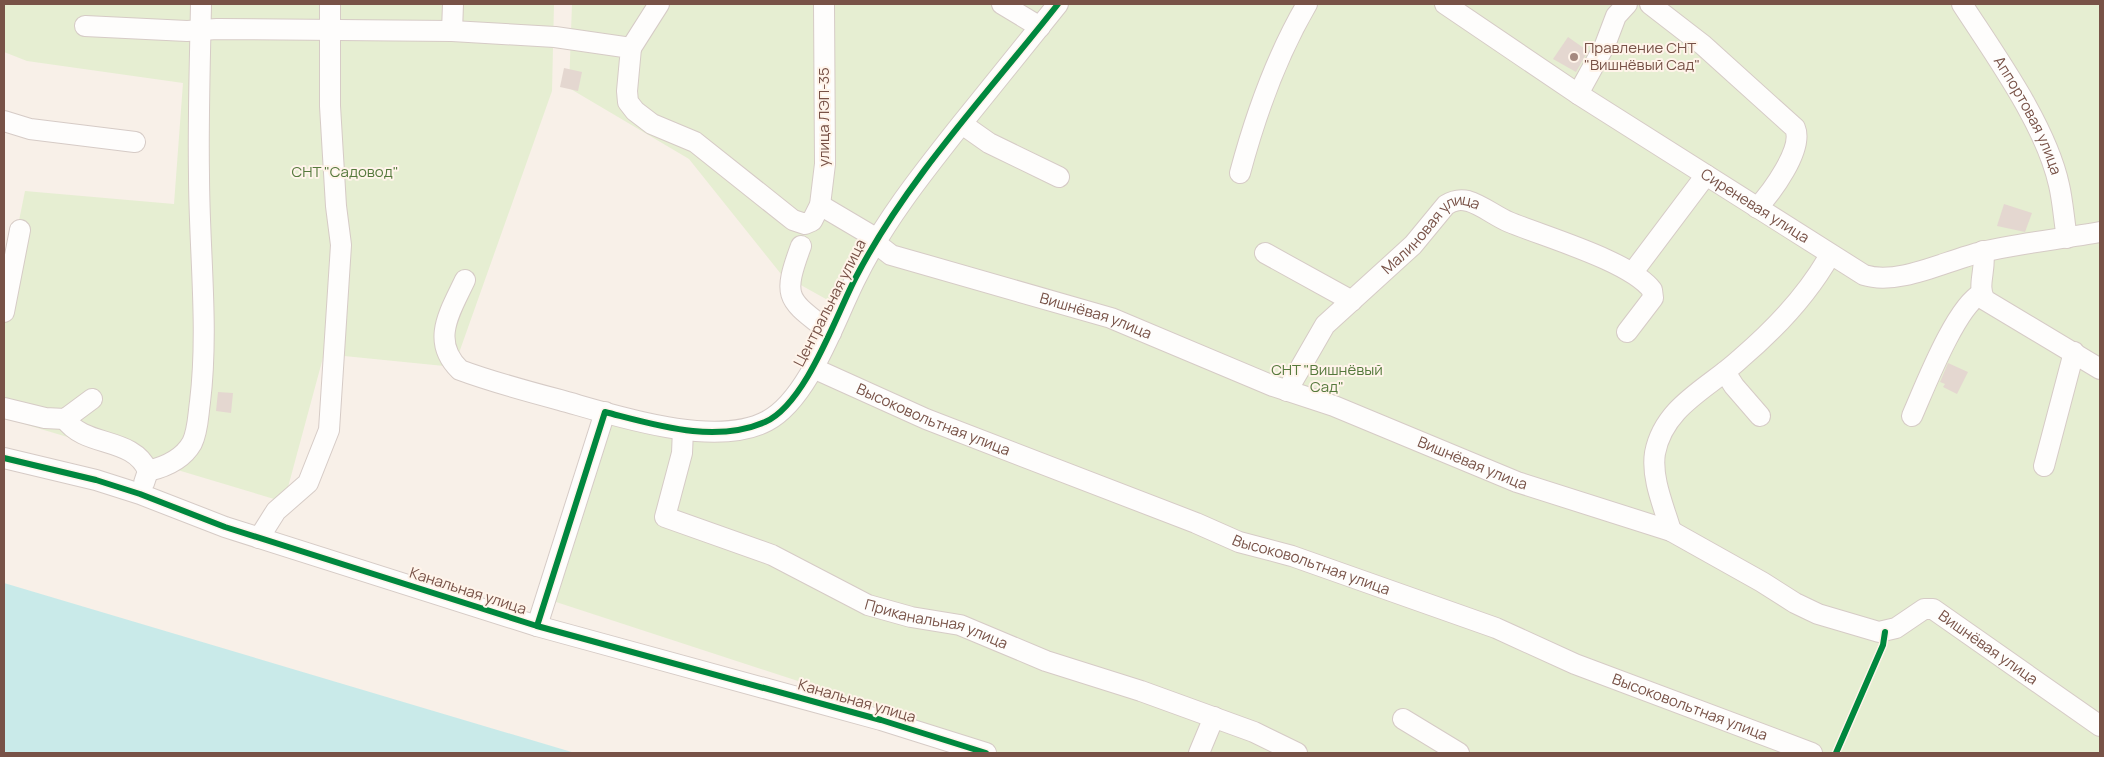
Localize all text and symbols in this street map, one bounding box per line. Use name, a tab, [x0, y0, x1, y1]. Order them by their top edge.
place label: Правление СНТ "Вишнёвый Сад"	[1584, 37, 1700, 75]
marker: Правление СНТ "Вишнёвый Сад"	[1568, 51, 1580, 63]
street label: Аппортовая улица	[1989, 52, 2067, 177]
street label: улица ЛЭП-35	[813, 67, 834, 167]
park label: СНТ "Садовод"	[291, 161, 399, 182]
street label: Сиреневая улица	[1697, 163, 1814, 248]
street label: Малиновая улица	[1377, 189, 1484, 279]
street label: Центральная улица	[788, 235, 871, 370]
street label: Вишнёвая улица	[1037, 287, 1155, 344]
park label: СНТ "Вишнёвый Сад"	[1271, 359, 1383, 397]
street label: Высоковольтная улица	[853, 378, 1013, 460]
street label: Вишнёвая улица	[1415, 431, 1530, 495]
street label: Высоковольтная улица	[1229, 529, 1393, 600]
street label: Канальная улица	[407, 562, 529, 619]
street label: Приканальная улица	[862, 594, 1011, 654]
street label: Вишнёвая улица	[1934, 605, 2042, 689]
street label: Высоковольтная улица	[1609, 668, 1771, 745]
street label: Канальная улица	[796, 674, 919, 727]

